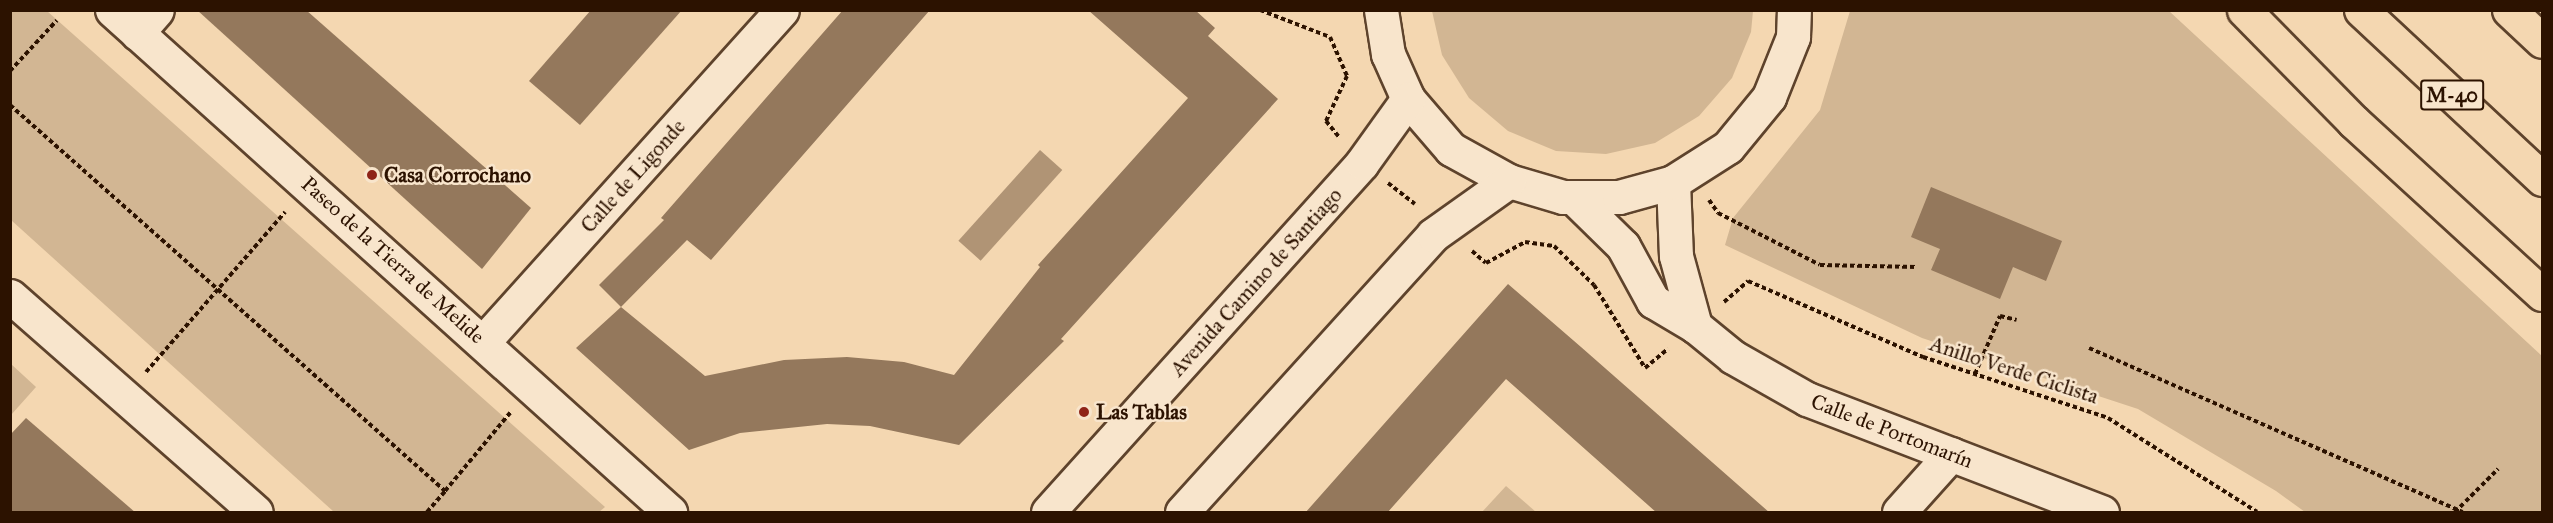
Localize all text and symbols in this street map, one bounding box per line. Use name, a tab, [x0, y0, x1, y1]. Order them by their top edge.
road number: M-40	[2419, 78, 2485, 112]
street label: Calle de Ligonde	[575, 114, 691, 238]
place label: Casa Corrochano	[384, 162, 531, 188]
marker: Casa Corrochano	[365, 168, 379, 182]
street label: Paseo de la Tierra de Melide	[296, 171, 490, 349]
street label: Avenida Camino de Santiago	[1165, 183, 1347, 381]
street label: Anillo Verde Ciclista	[1927, 331, 2101, 409]
street label: Calle de Portomarín	[1808, 389, 1976, 473]
place label: Las Tablas	[1096, 399, 1187, 425]
marker: Las Tablas	[1077, 405, 1091, 419]

